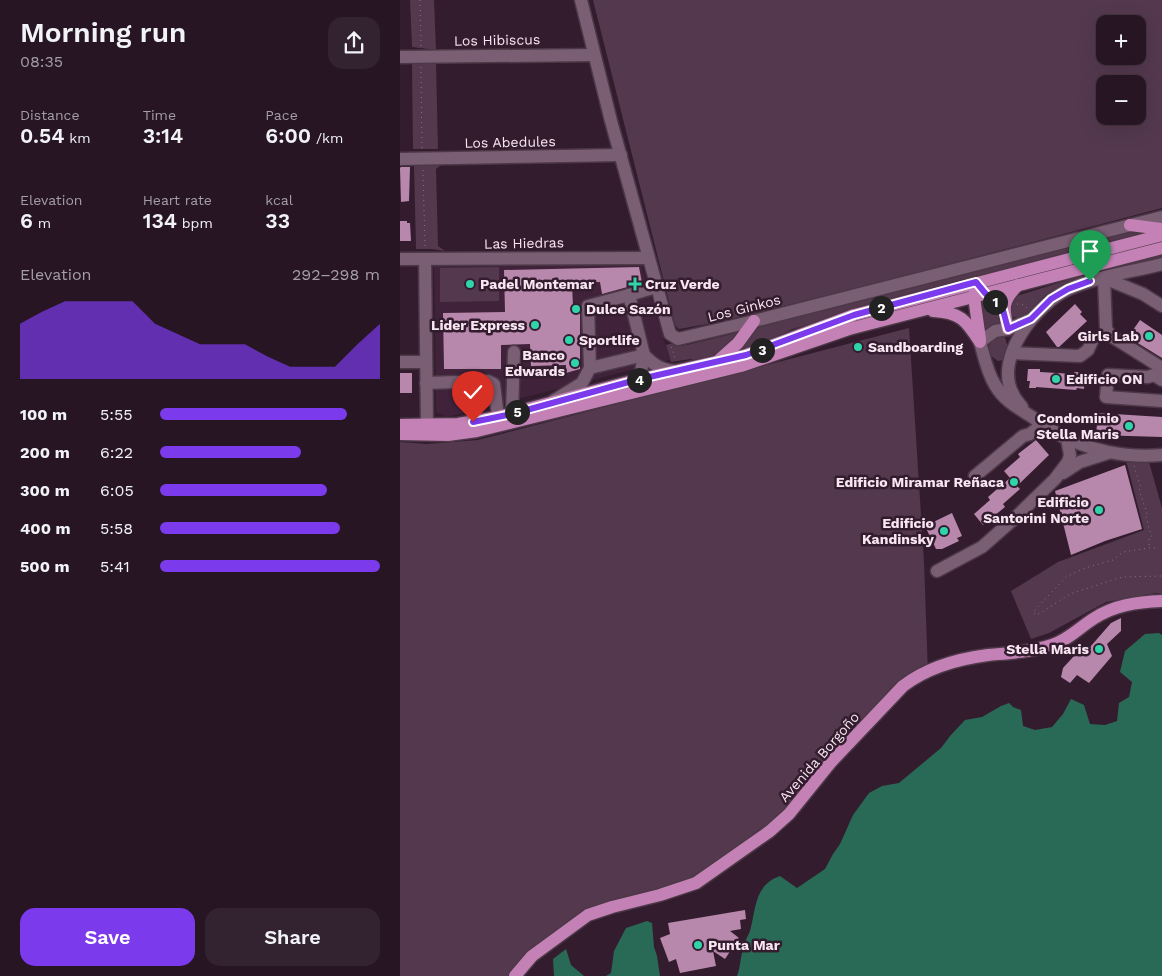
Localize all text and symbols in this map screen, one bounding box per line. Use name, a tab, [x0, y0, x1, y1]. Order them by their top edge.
map controls	[1096, 15, 1146, 125]
button: +	[1096, 15, 1146, 65]
text: Morning run	[20, 16, 186, 49]
button: share	[328, 17, 380, 69]
street label: Los Hibiscus	[454, 31, 540, 49]
text: 08:35	[20, 52, 63, 71]
button: −	[1096, 75, 1146, 125]
text: Distance	[20, 107, 80, 123]
text: Time	[143, 107, 176, 123]
text: Pace	[265, 107, 298, 123]
text: 0.54	[20, 123, 64, 148]
text: 3:14	[143, 123, 183, 148]
text: 6:00	[265, 123, 311, 148]
text: km	[64, 130, 91, 146]
text: /km	[311, 130, 343, 146]
street label: Los Abedules	[464, 133, 556, 151]
text: Elevation	[20, 192, 83, 208]
text: Heart rate	[143, 192, 212, 208]
text: kcal	[265, 192, 293, 208]
text: 6	[20, 208, 33, 233]
text: 134	[143, 208, 177, 233]
text: 33	[265, 208, 290, 233]
text: m	[33, 215, 51, 231]
text: bpm	[177, 215, 213, 231]
pin	[1069, 230, 1111, 281]
street label: Las Hiedras	[484, 234, 564, 252]
icon: arrive	[1076, 237, 1104, 265]
text: Elevation	[20, 265, 91, 284]
text: 292–298 m	[292, 265, 380, 284]
place label: Padel Montemar	[480, 276, 594, 292]
place label: Cruz Verde	[645, 276, 720, 292]
marker: Padel Montemar	[464, 278, 476, 290]
marker: Cruz Verde	[629, 278, 641, 290]
pin: 1	[982, 290, 1008, 314]
street label: Los Ginkos	[706, 291, 782, 325]
text: 1	[992, 294, 999, 310]
pin: 2	[868, 296, 894, 320]
text: 2	[877, 300, 886, 316]
place label: Dulce Sazón	[586, 301, 671, 317]
marker: Dulce Sazón	[570, 303, 582, 315]
place label: Lider Express	[431, 317, 526, 333]
marker: Lider Express	[529, 319, 541, 331]
place label: Girls Lab	[1077, 328, 1139, 344]
marker: Girls Lab	[1143, 330, 1155, 342]
place label: Sportlife	[579, 332, 640, 348]
marker: Sportlife	[563, 334, 575, 346]
pin: 3	[750, 338, 774, 362]
place label: Sandboarding	[868, 339, 963, 355]
marker: Sandboarding	[852, 341, 864, 353]
text: 3	[758, 342, 767, 358]
place label: Banco Edwards	[505, 347, 566, 379]
marker: Banco Edwards	[569, 357, 581, 369]
pin: 4	[626, 368, 652, 392]
pin	[452, 371, 494, 422]
place label: Edificio ON	[1066, 371, 1143, 387]
text: 4	[635, 372, 644, 388]
marker: Edificio ON	[1050, 373, 1062, 385]
icon: check	[459, 378, 487, 406]
pin: 5	[504, 400, 530, 424]
text: 5	[513, 404, 522, 420]
text: 100 m	[20, 405, 67, 424]
text: 5:55	[100, 405, 133, 424]
place label: Condominio Stella Maris	[1036, 410, 1120, 442]
marker: Condominio Stella Maris	[1123, 420, 1135, 432]
text: 200 m	[20, 443, 70, 462]
text: 6:22	[100, 443, 133, 462]
place label: Edificio Miramar Reñaca	[836, 474, 1005, 490]
marker: Edificio Miramar Reñaca	[1008, 476, 1020, 488]
text: 300 m	[20, 481, 70, 500]
text: 6:05	[100, 481, 134, 500]
place label: Edificio Santorini Norte	[983, 494, 1089, 526]
marker: Edificio Santorini Norte	[1093, 504, 1105, 516]
place label: Edificio Kandinsky	[862, 515, 934, 547]
text: 400 m	[20, 519, 71, 538]
text: 5:58	[100, 519, 133, 538]
marker: Edificio Kandinsky	[938, 525, 950, 537]
text: 500 m	[20, 557, 70, 576]
text: 5:41	[100, 557, 130, 576]
place label: Stella Maris	[1006, 641, 1090, 657]
marker: Stella Maris	[1093, 643, 1105, 655]
street label: Avenida Borgoño	[776, 709, 862, 805]
button: Save	[20, 908, 195, 966]
button: Share	[205, 908, 380, 966]
place label: Punta Mar	[708, 937, 780, 953]
marker: Punta Mar	[692, 939, 704, 951]

